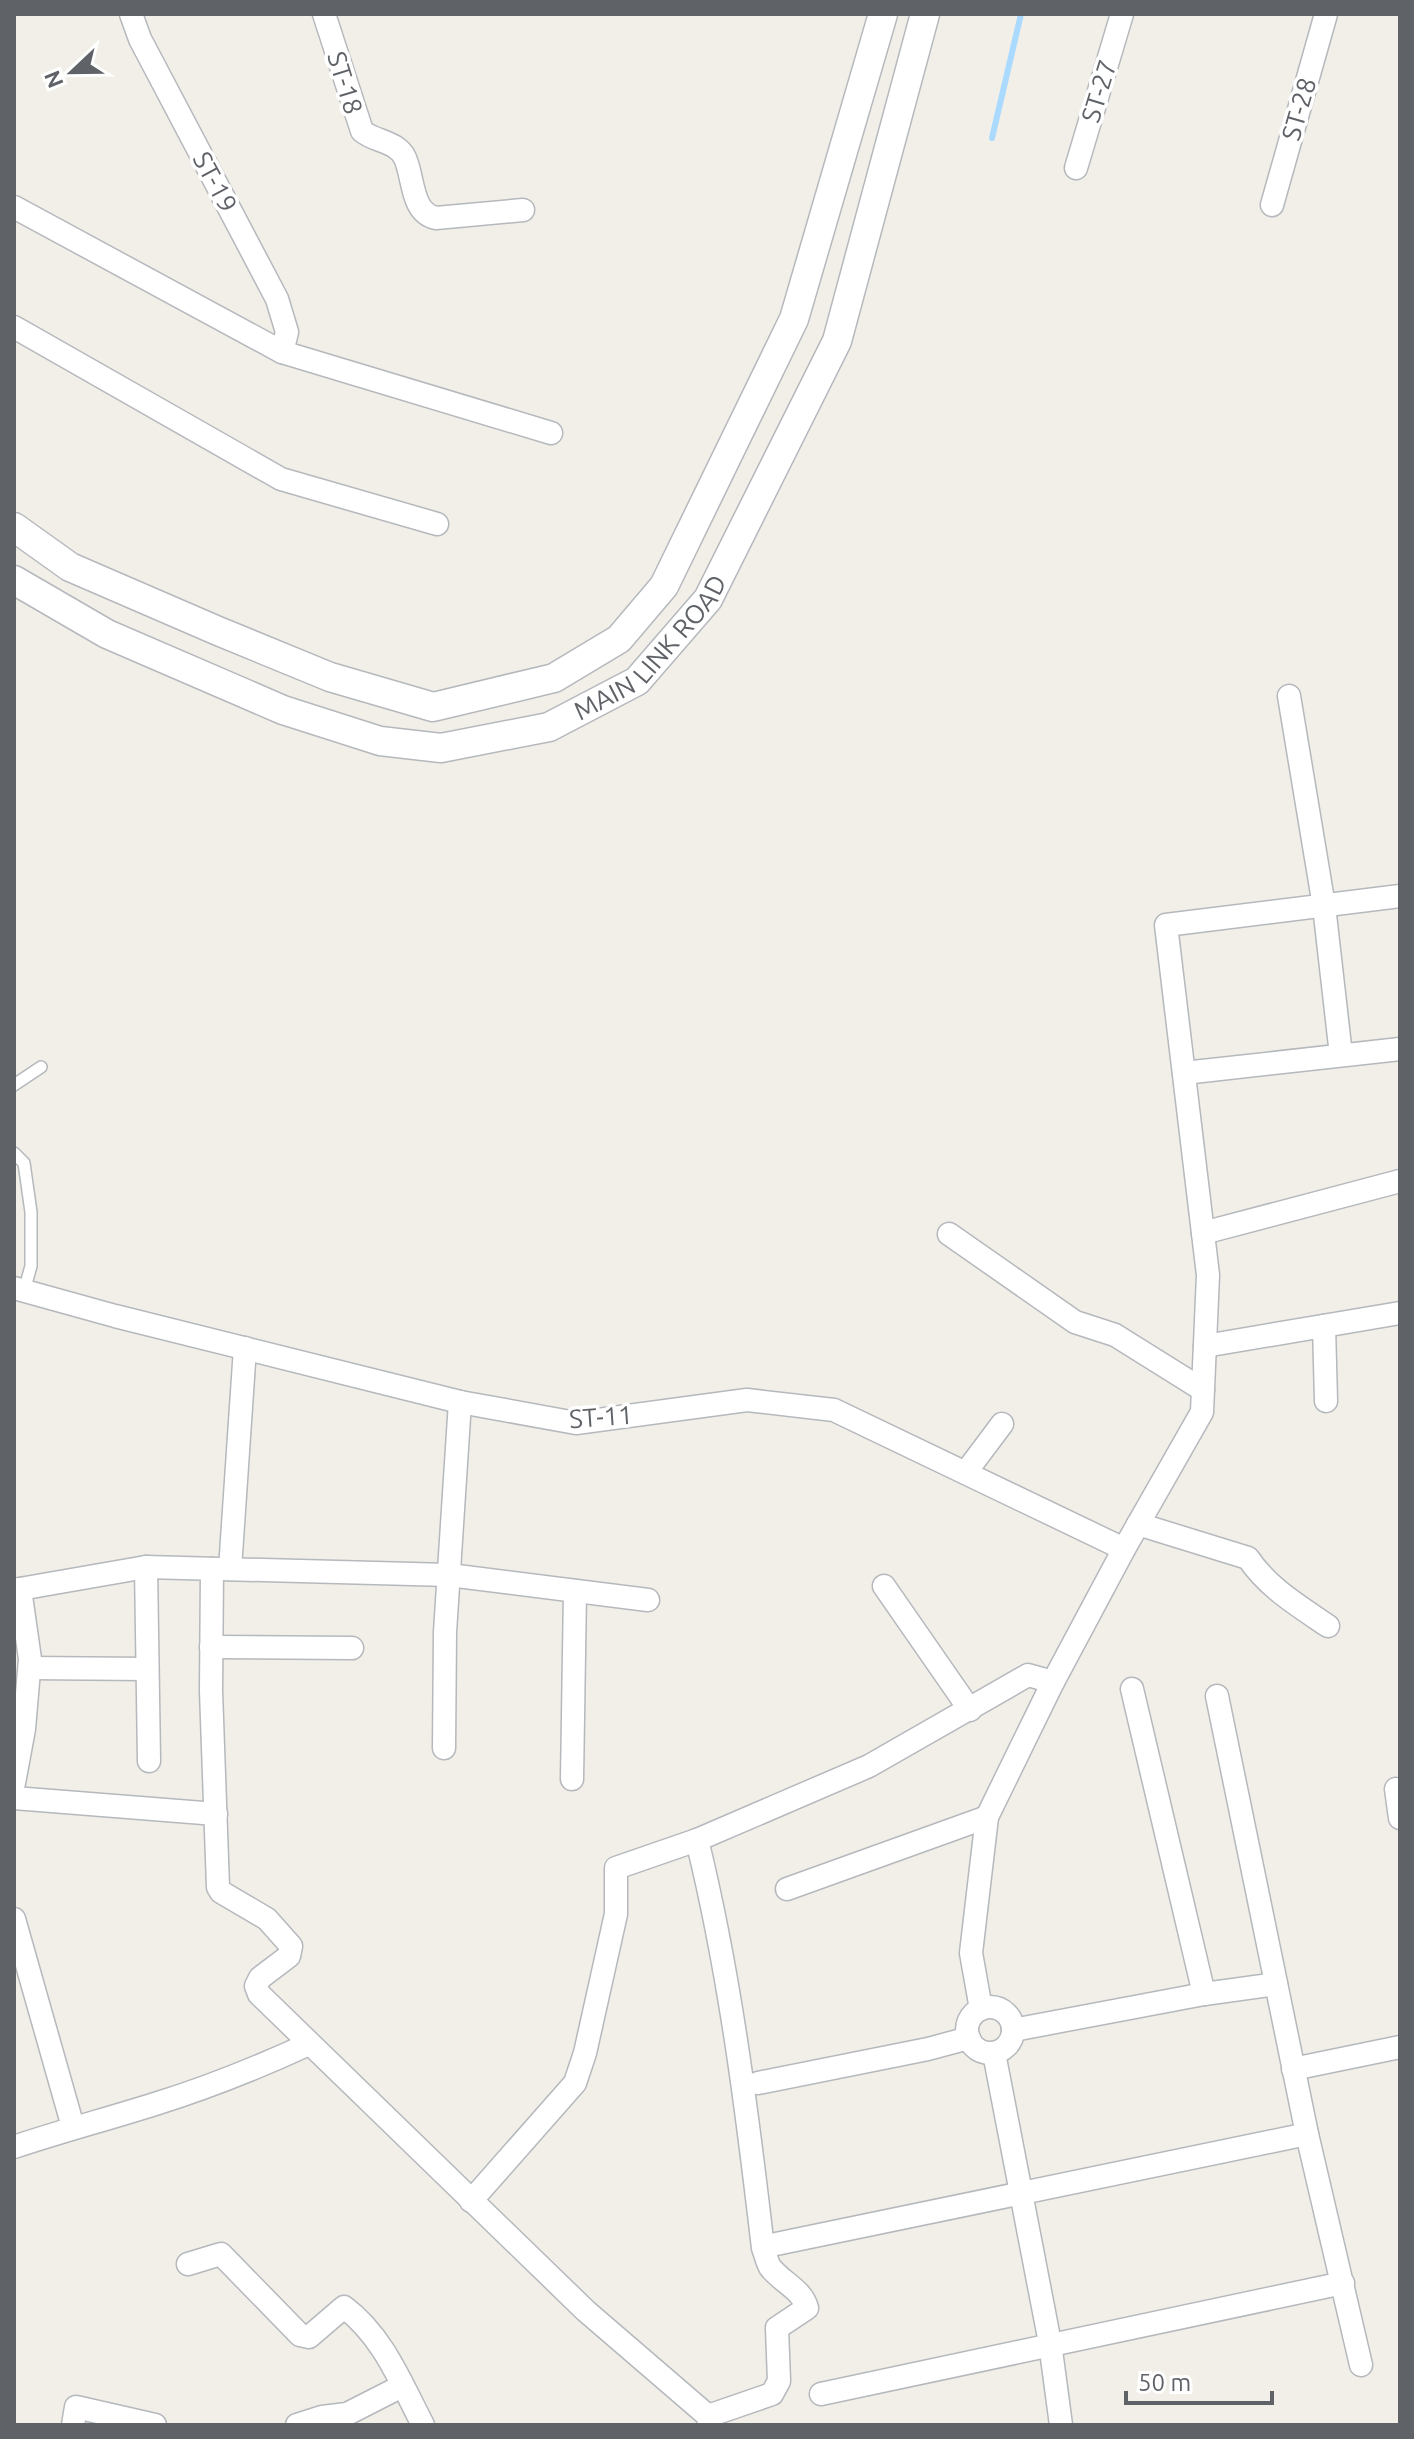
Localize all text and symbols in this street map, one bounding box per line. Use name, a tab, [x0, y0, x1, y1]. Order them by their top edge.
north arrow	[32, 32, 112, 112]
street label: ST-18	[322, 48, 369, 118]
street label: ST-27	[1075, 56, 1122, 126]
text: N	[38, 67, 68, 92]
street label: ST-28	[1276, 74, 1321, 144]
street label: ST-19	[188, 147, 243, 217]
street label: MAIN LINK ROAD	[569, 570, 732, 725]
street label: ST-11	[568, 1400, 634, 1433]
scale bar	[1126, 2355, 1272, 2405]
text: 50 m	[1138, 2369, 1191, 2396]

